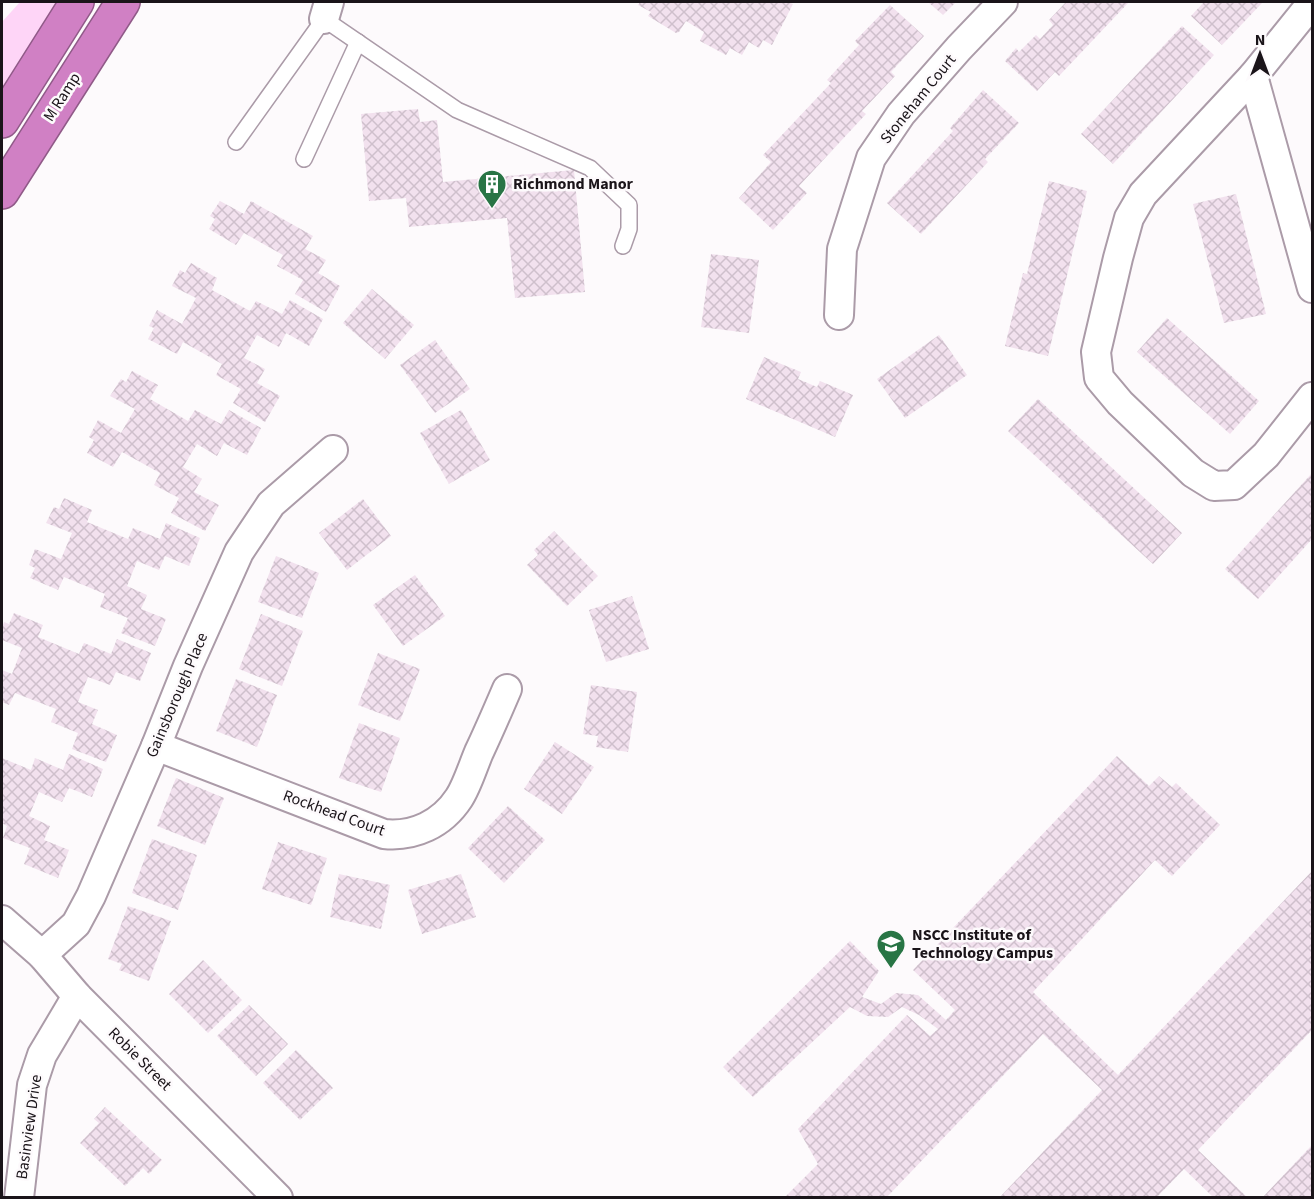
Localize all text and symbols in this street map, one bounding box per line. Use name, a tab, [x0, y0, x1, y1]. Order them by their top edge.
north arrow	[1230, 24, 1290, 84]
text: N	[1255, 29, 1265, 51]
street label: Stoneham Court	[875, 49, 961, 148]
street label: M Ramp	[38, 68, 86, 126]
building icon: Richmond Manor	[476, 168, 508, 210]
place label: Richmond Manor	[513, 173, 634, 195]
street label: Gainsborough Place	[141, 629, 213, 761]
street label: Rockhead Court	[280, 784, 389, 842]
place label: NSCC Institute of Technology Campus	[912, 924, 1053, 964]
school or university icon: NSCC Institute of Technology Campus	[875, 928, 907, 970]
street label: Robie Street	[103, 1022, 177, 1096]
street label: Basinview Drive	[11, 1073, 47, 1181]

